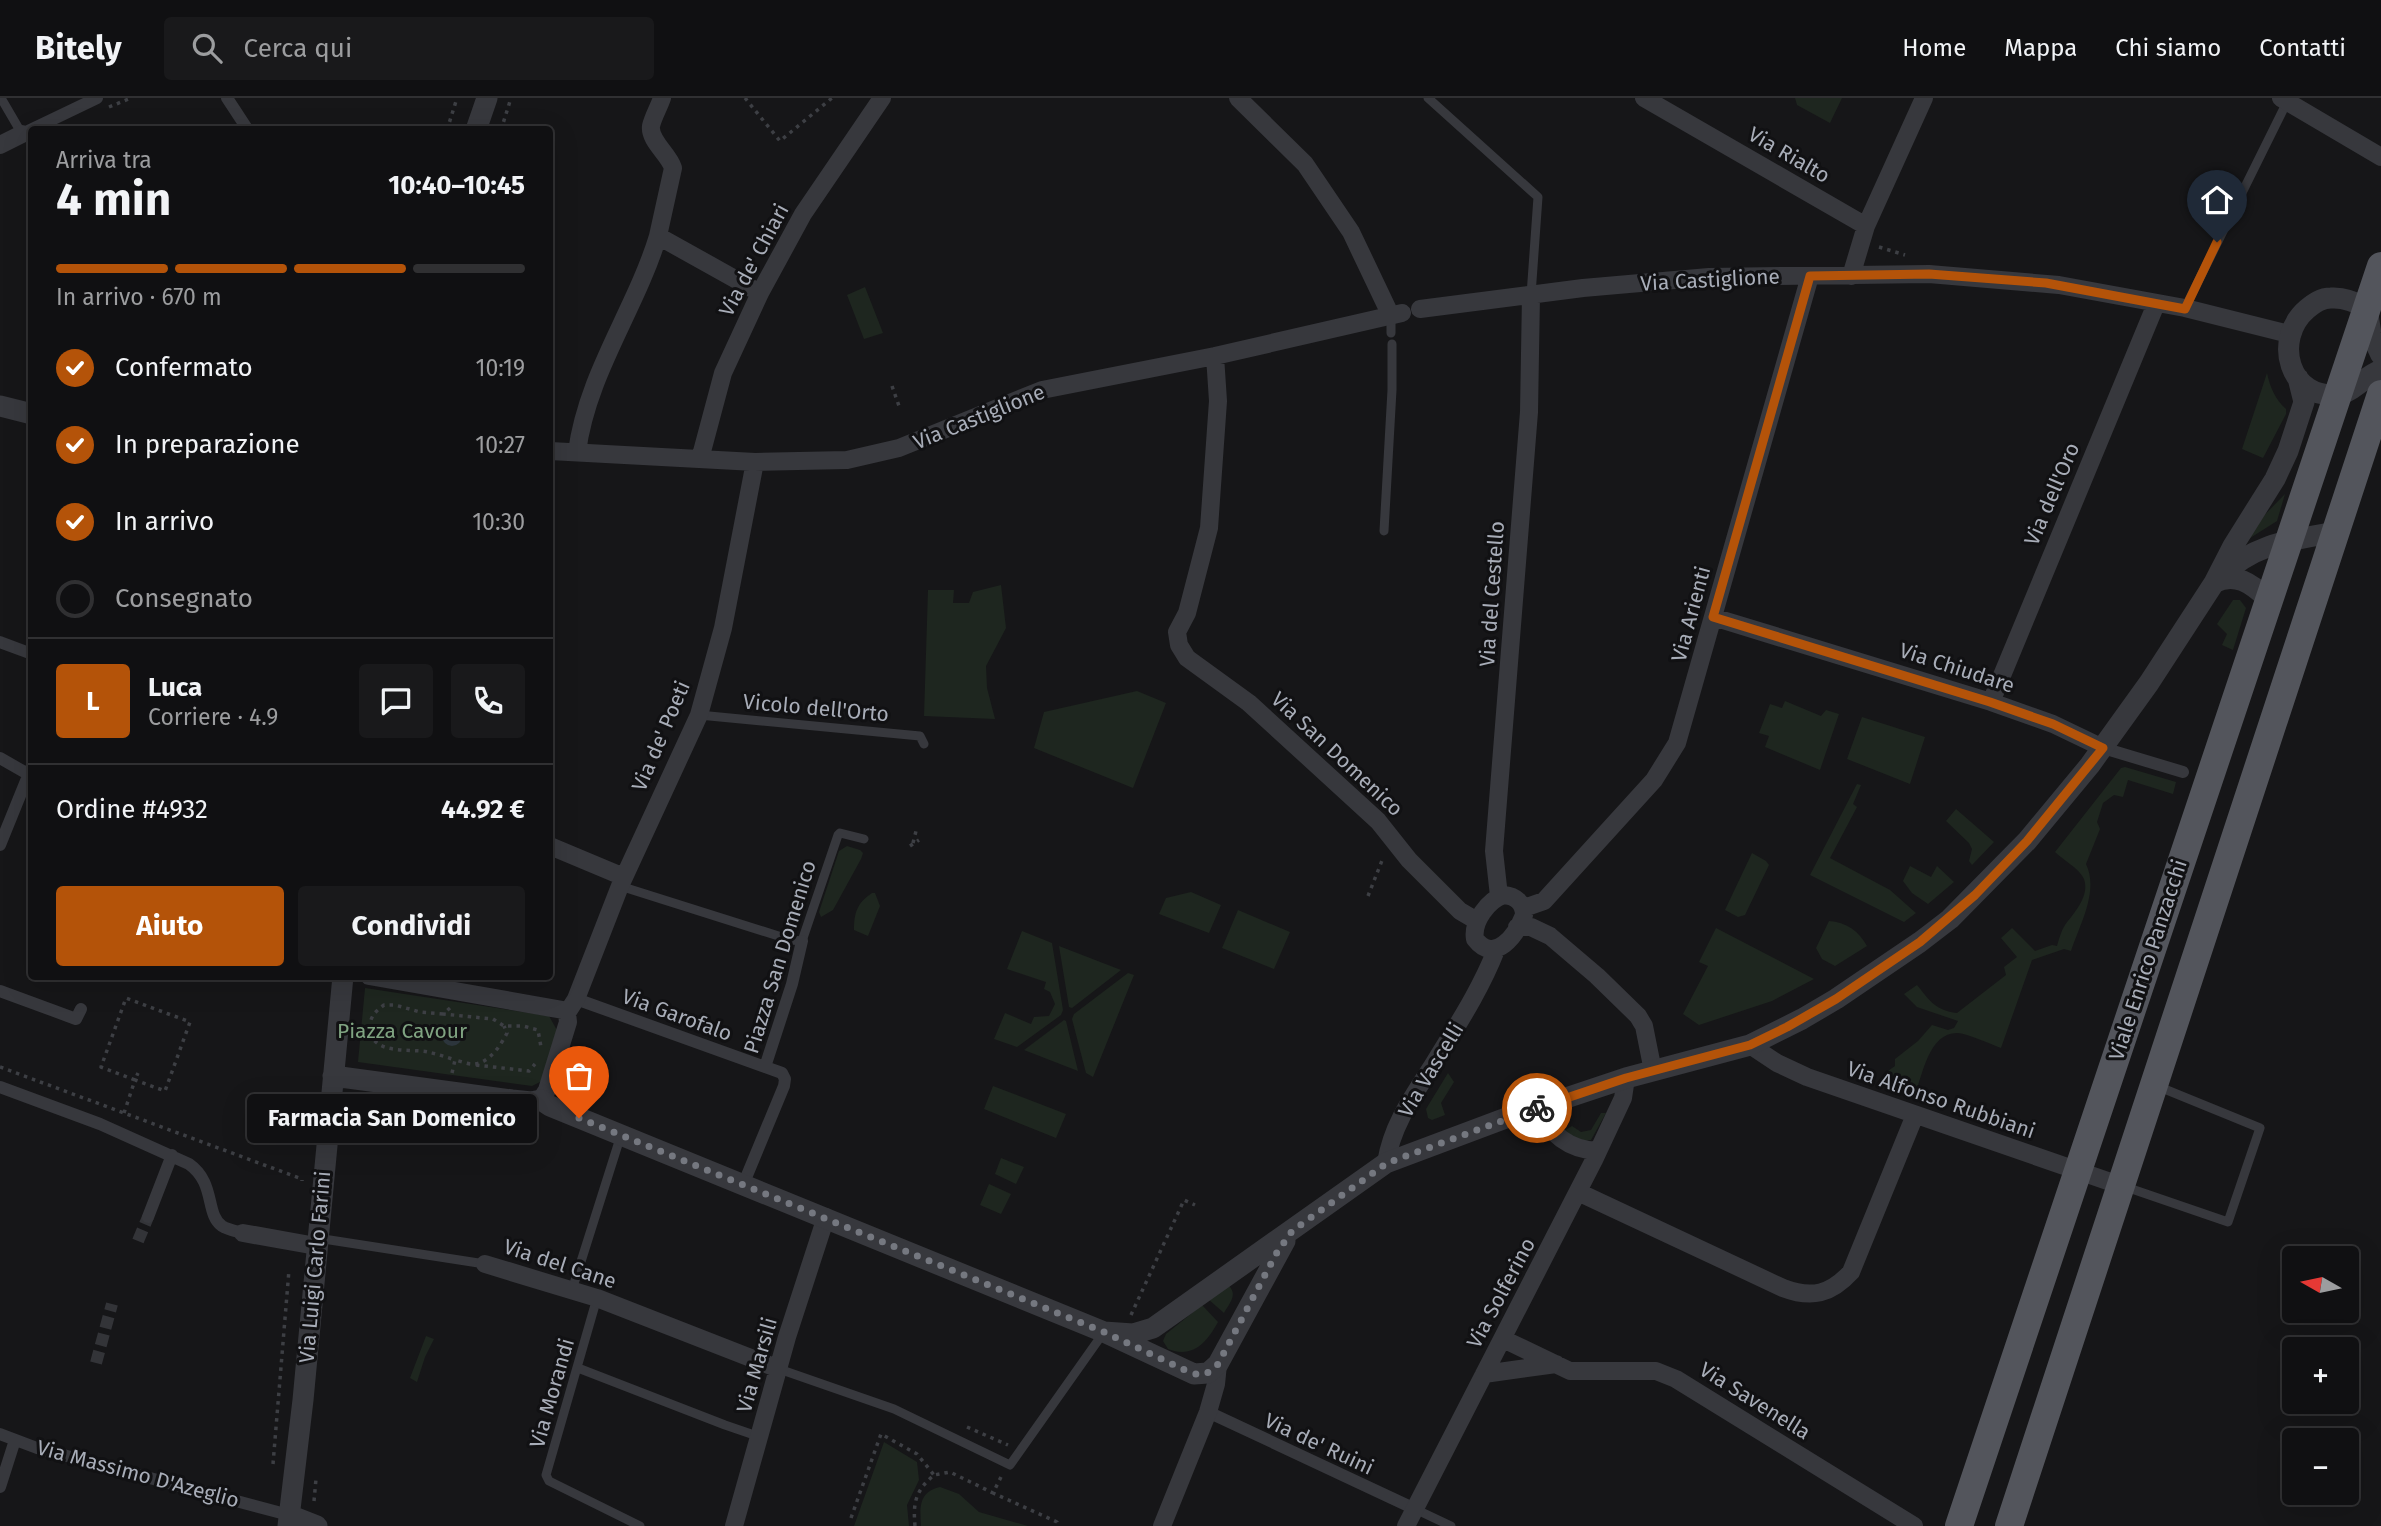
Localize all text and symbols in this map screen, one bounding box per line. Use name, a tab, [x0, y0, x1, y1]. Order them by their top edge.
search box	[164, 17, 654, 80]
text: Bitely	[35, 28, 122, 68]
icon: search	[188, 29, 226, 67]
text: Cerca qui	[244, 33, 352, 64]
text: Home	[1902, 34, 1966, 62]
text: Mappa	[2004, 34, 2077, 62]
text: Chi siamo	[2115, 34, 2221, 62]
text: Contatti	[2259, 34, 2346, 62]
street label: Via Rialto	[1743, 121, 1835, 189]
text: Arriva tra	[56, 146, 152, 174]
text: 10:40–10:45	[388, 170, 525, 201]
pin	[2187, 170, 2247, 242]
text: 4 min	[56, 172, 171, 227]
icon: home	[2198, 181, 2236, 219]
street label: Via de' Chiari	[713, 199, 795, 321]
street label: Via Castiglione	[1640, 263, 1780, 297]
text: In arrivo · 670 m	[56, 283, 222, 311]
icon: check	[56, 349, 94, 387]
text: Confermato	[115, 352, 253, 383]
text: 10:19	[476, 354, 525, 382]
street label: Via Castiglione	[909, 379, 1049, 455]
icon: check	[56, 426, 94, 464]
text: In preparazione	[115, 429, 300, 460]
text: 10:27	[475, 431, 525, 459]
street label: Via dell'Oro	[2019, 439, 2085, 549]
icon: check	[56, 503, 94, 541]
text: In arrivo	[115, 506, 214, 537]
text: 10:30	[472, 508, 525, 536]
street label: Via del Cestello	[1474, 520, 1510, 668]
street label: Via Arienti	[1666, 563, 1716, 665]
text: Consegnato	[115, 583, 253, 614]
street label: Via Chiudare	[1896, 637, 2018, 699]
button: chat	[359, 664, 433, 738]
button: phone	[451, 664, 525, 738]
text: Luca	[148, 672, 202, 703]
street label: Via de' Poeti	[626, 677, 696, 795]
text: L	[86, 686, 100, 717]
street label: Via San Domenico	[1266, 686, 1408, 822]
street label: Vicolo dell'Orto	[742, 689, 890, 727]
text: Corriere · 4.9	[148, 703, 278, 731]
text: Ordine #4932	[56, 794, 208, 825]
text: 44.92 €	[441, 794, 525, 825]
street label: Viale Enrico Panzacchi	[2103, 856, 2193, 1064]
street label: Piazza San Domenico	[738, 857, 822, 1057]
button: Aiuto	[56, 886, 284, 966]
button: Condividi	[298, 886, 525, 966]
street label: Via Garofalo	[618, 983, 736, 1047]
park label: Piazza Cavour	[337, 1018, 467, 1044]
street label: Via Vascelli	[1393, 1018, 1469, 1122]
pin	[549, 1046, 609, 1118]
street label: Via Alfonso Rubbiani	[1844, 1056, 2038, 1144]
icon: bag	[560, 1057, 598, 1095]
courier	[1502, 1073, 1572, 1143]
icon: bike	[1518, 1089, 1556, 1127]
callout: Farmacia San Domenico	[246, 1094, 537, 1142]
text: Farmacia San Domenico	[268, 1104, 516, 1132]
street label: Via Luigi Carlo Farini	[294, 1170, 336, 1364]
street label: Via Solferino	[1461, 1233, 1541, 1353]
street label: Via del Cane	[500, 1234, 620, 1294]
north arrow	[2282, 1246, 2359, 1323]
map controls	[2282, 1246, 2359, 1505]
street label: Via Marsili	[731, 1314, 783, 1416]
street label: Via Morandi	[524, 1335, 580, 1451]
button: +	[2282, 1337, 2359, 1414]
street label: Via Savenella	[1695, 1357, 1815, 1445]
street label: Via de' Ruini	[1260, 1407, 1378, 1481]
button: −	[2282, 1428, 2359, 1505]
street label: Via Massimo D'Azeglio	[34, 1434, 242, 1514]

